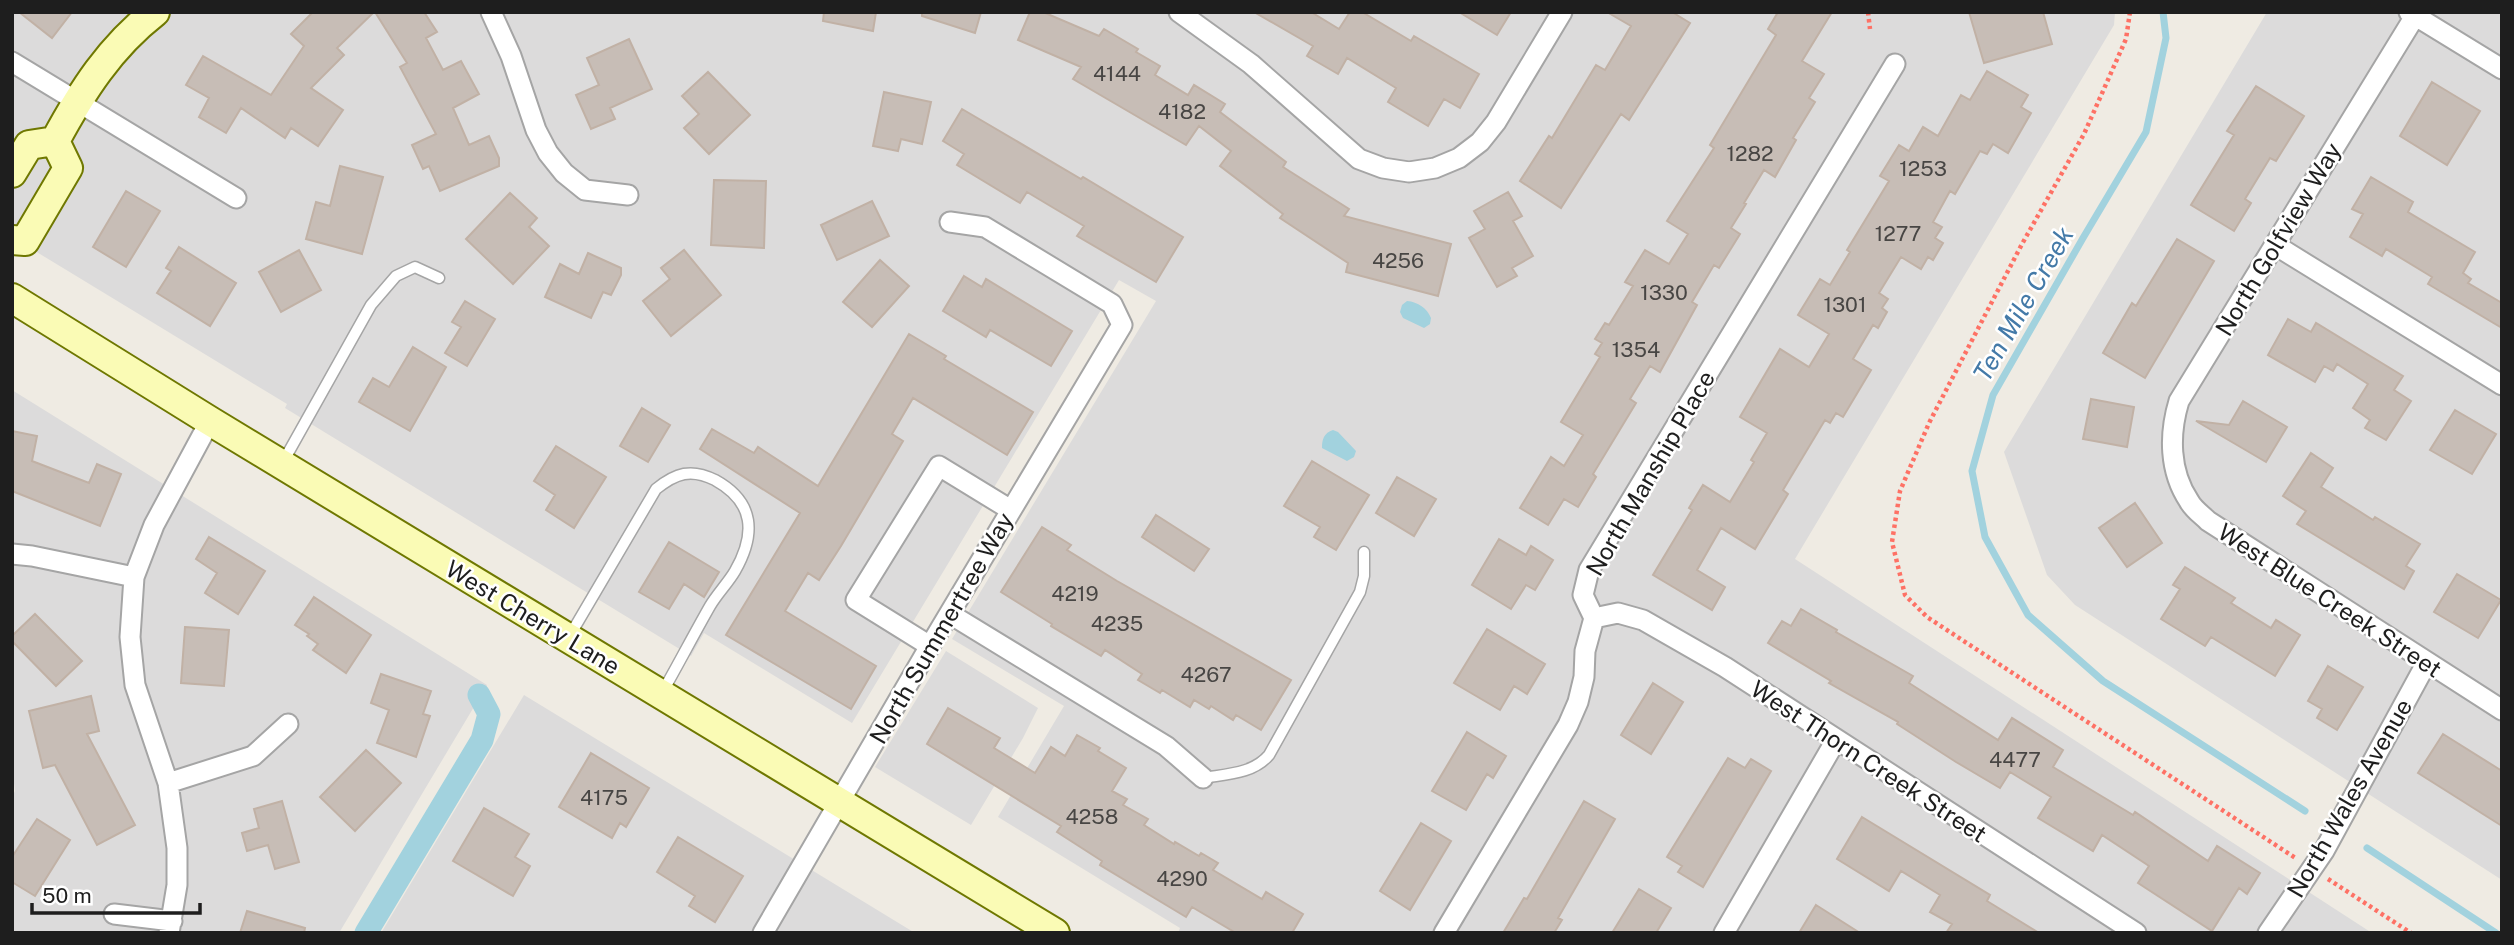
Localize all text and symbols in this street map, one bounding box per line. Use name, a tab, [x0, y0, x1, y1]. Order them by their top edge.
house number: 4144	[1093, 61, 1141, 86]
house number: 4182	[1158, 99, 1206, 124]
street label: North Golfview Way	[2209, 137, 2347, 341]
house number: 1282	[1726, 141, 1774, 166]
house number: 1253	[1899, 156, 1947, 181]
house number: 1277	[1875, 221, 1921, 246]
water label: Ten Mile Creek	[1966, 221, 2080, 387]
house number: 4256	[1372, 248, 1424, 273]
house number: 1330	[1640, 280, 1688, 305]
house number: 1301	[1823, 292, 1867, 317]
house number: 1354	[1612, 337, 1660, 362]
street label: North Manship Place	[1580, 366, 1720, 580]
street label: North Summertree Way	[863, 507, 1019, 749]
street label: West Blue Creek Street	[2213, 517, 2447, 683]
street label: West Cherry Lane	[441, 554, 625, 680]
house number: 4219	[1051, 581, 1099, 606]
house number: 4235	[1091, 611, 1143, 636]
house number: 4267	[1180, 662, 1232, 687]
street label: West Thorn Creek Street	[1746, 674, 1992, 848]
street label: North Wales Avenue	[2281, 694, 2417, 902]
house number: 4477	[1989, 747, 2041, 772]
house number: 4175	[580, 785, 628, 810]
house number: 4258	[1066, 804, 1118, 829]
house number: 4290	[1156, 866, 1208, 891]
scale bar	[32, 872, 200, 916]
text: 50 m	[42, 883, 92, 908]

